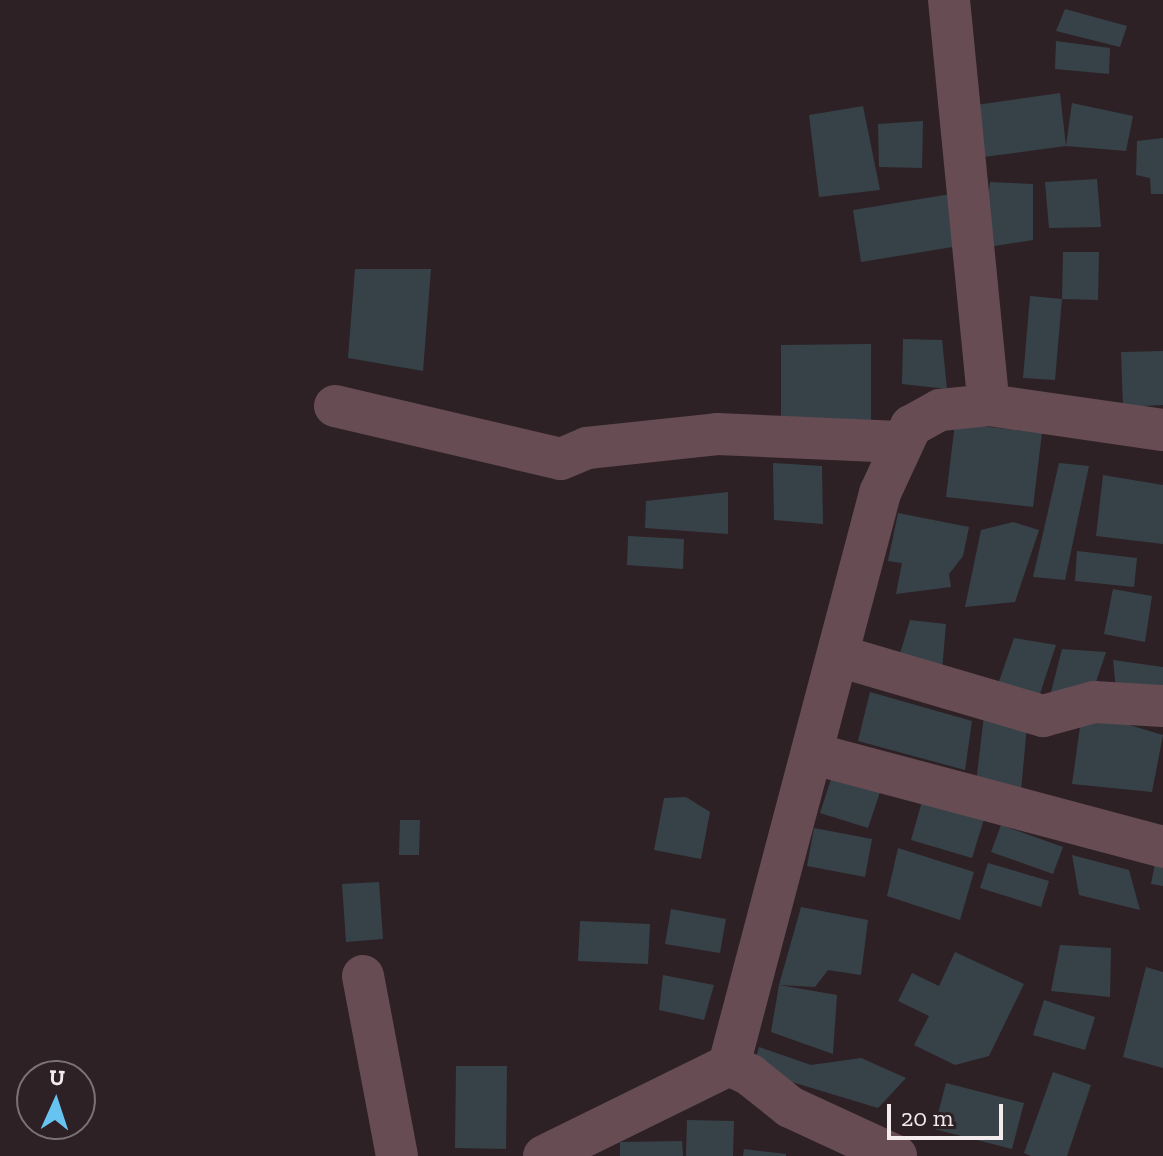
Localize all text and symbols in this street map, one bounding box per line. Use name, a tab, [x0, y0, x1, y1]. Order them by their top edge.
north arrow	[16, 1060, 96, 1140]
text: U	[49, 1064, 66, 1091]
scale bar	[891, 1088, 1007, 1138]
text: 20 m	[901, 1103, 953, 1132]

